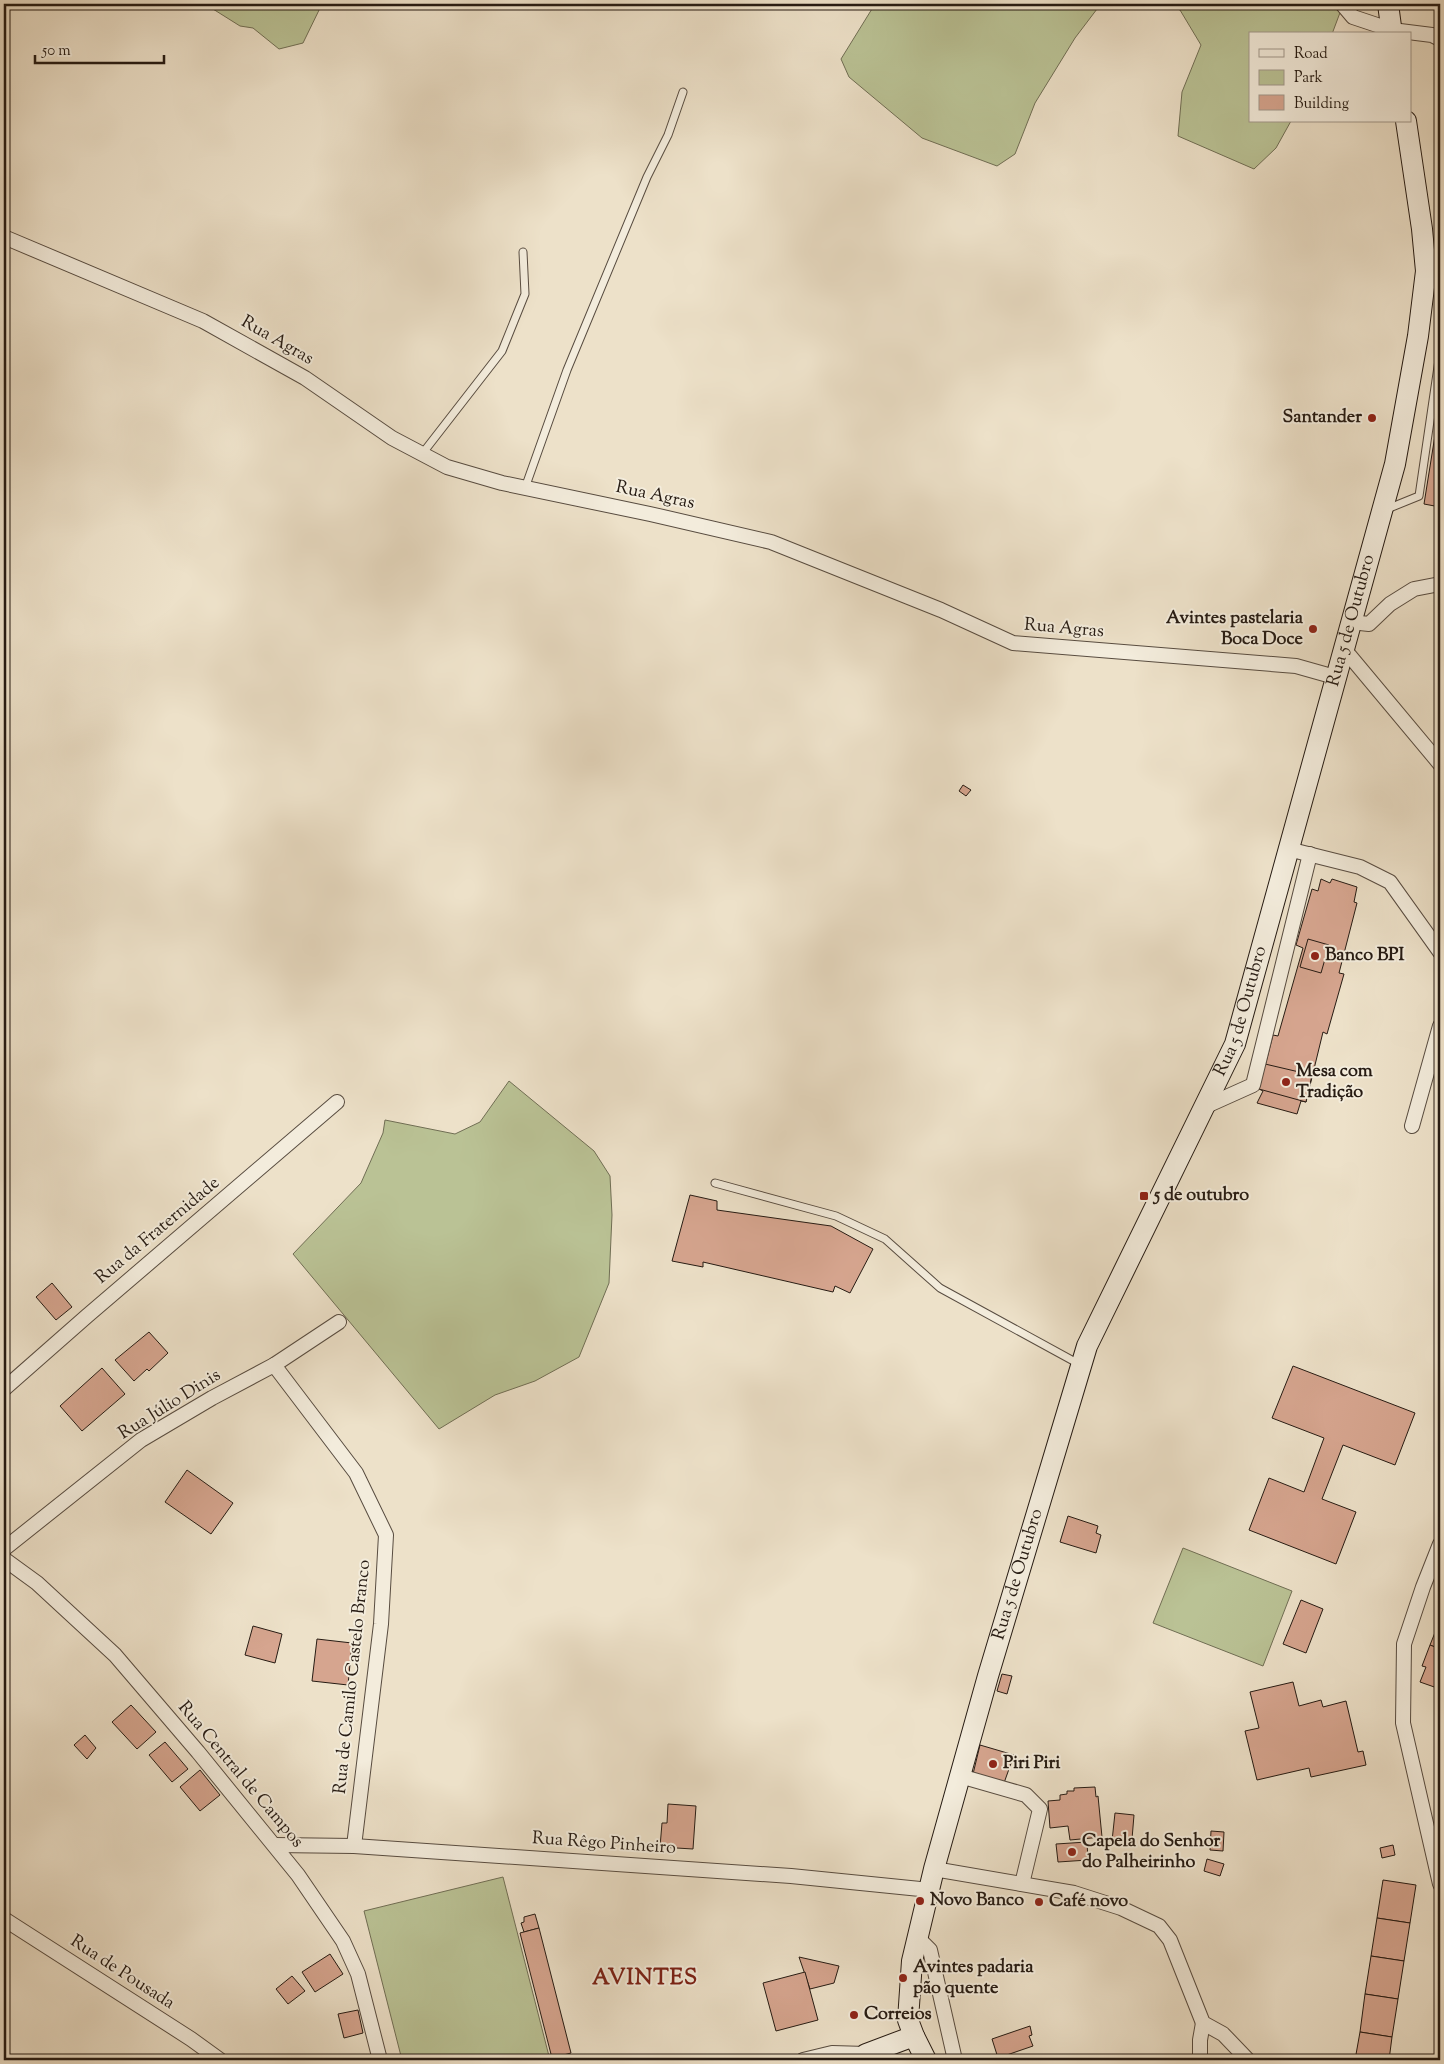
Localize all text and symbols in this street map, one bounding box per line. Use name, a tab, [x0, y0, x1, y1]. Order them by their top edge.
scale bar	[35, 32, 164, 64]
legend	[1249, 32, 1412, 122]
text: 50 m	[41, 41, 71, 62]
text: Road	[1294, 44, 1328, 65]
text: Park	[1294, 68, 1323, 89]
text: Building	[1294, 94, 1349, 115]
street label: Rua Agras	[236, 310, 318, 372]
place label: Santander	[1282, 405, 1362, 431]
marker: Santander	[1366, 412, 1378, 424]
street label: Rua Agras	[613, 475, 697, 517]
street label: Rua 5 de Outubro	[1321, 552, 1382, 690]
place label: Avintes pastelaria Boca Doce	[1166, 606, 1304, 653]
street label: Rua Agras	[1023, 613, 1105, 645]
marker: Avintes pastelaria Boca Doce	[1307, 623, 1319, 635]
street label: Rua 5 de Outubro	[1208, 943, 1274, 1081]
place label: Banco BPI	[1325, 943, 1404, 969]
marker: Banco BPI	[1309, 950, 1321, 962]
place label: Mesa com Tradição	[1296, 1059, 1373, 1106]
marker: Mesa com Tradição	[1280, 1076, 1292, 1088]
street label: Rua da Fraternidade	[90, 1171, 226, 1291]
place label: 5 de outubro	[1152, 1183, 1249, 1209]
marker: 5 de outubro	[1138, 1190, 1150, 1202]
street label: Rua Júlio Dinis	[114, 1363, 226, 1447]
street label: Rua 5 de Outubro	[986, 1506, 1050, 1643]
street label: Rua de Camilo Castelo Branco	[328, 1558, 378, 1796]
street label: Rua Central de Campos	[171, 1696, 309, 1854]
place label: Piri Piri	[1003, 1751, 1061, 1777]
marker: Piri Piri	[987, 1758, 999, 1770]
street label: Rua Rêgo Pinheiro	[531, 1826, 677, 1862]
place label: Capela do Senhor do Palheirinho	[1082, 1829, 1220, 1876]
marker: Capela do Senhor do Palheirinho	[1066, 1846, 1078, 1858]
place label: Novo Banco	[930, 1888, 1024, 1914]
place label: Café novo	[1049, 1889, 1128, 1915]
marker: Novo Banco	[914, 1895, 926, 1907]
marker: Café novo	[1033, 1896, 1045, 1908]
street label: Rua de Pousada	[64, 1929, 180, 2017]
place label: Avintes padaria pão quente	[913, 1955, 1034, 2002]
district label: AVINTES	[592, 1963, 698, 1995]
marker: Avintes padaria pão quente	[897, 1972, 909, 1984]
place label: Correios	[864, 2002, 932, 2028]
marker: Correios	[848, 2009, 860, 2021]

